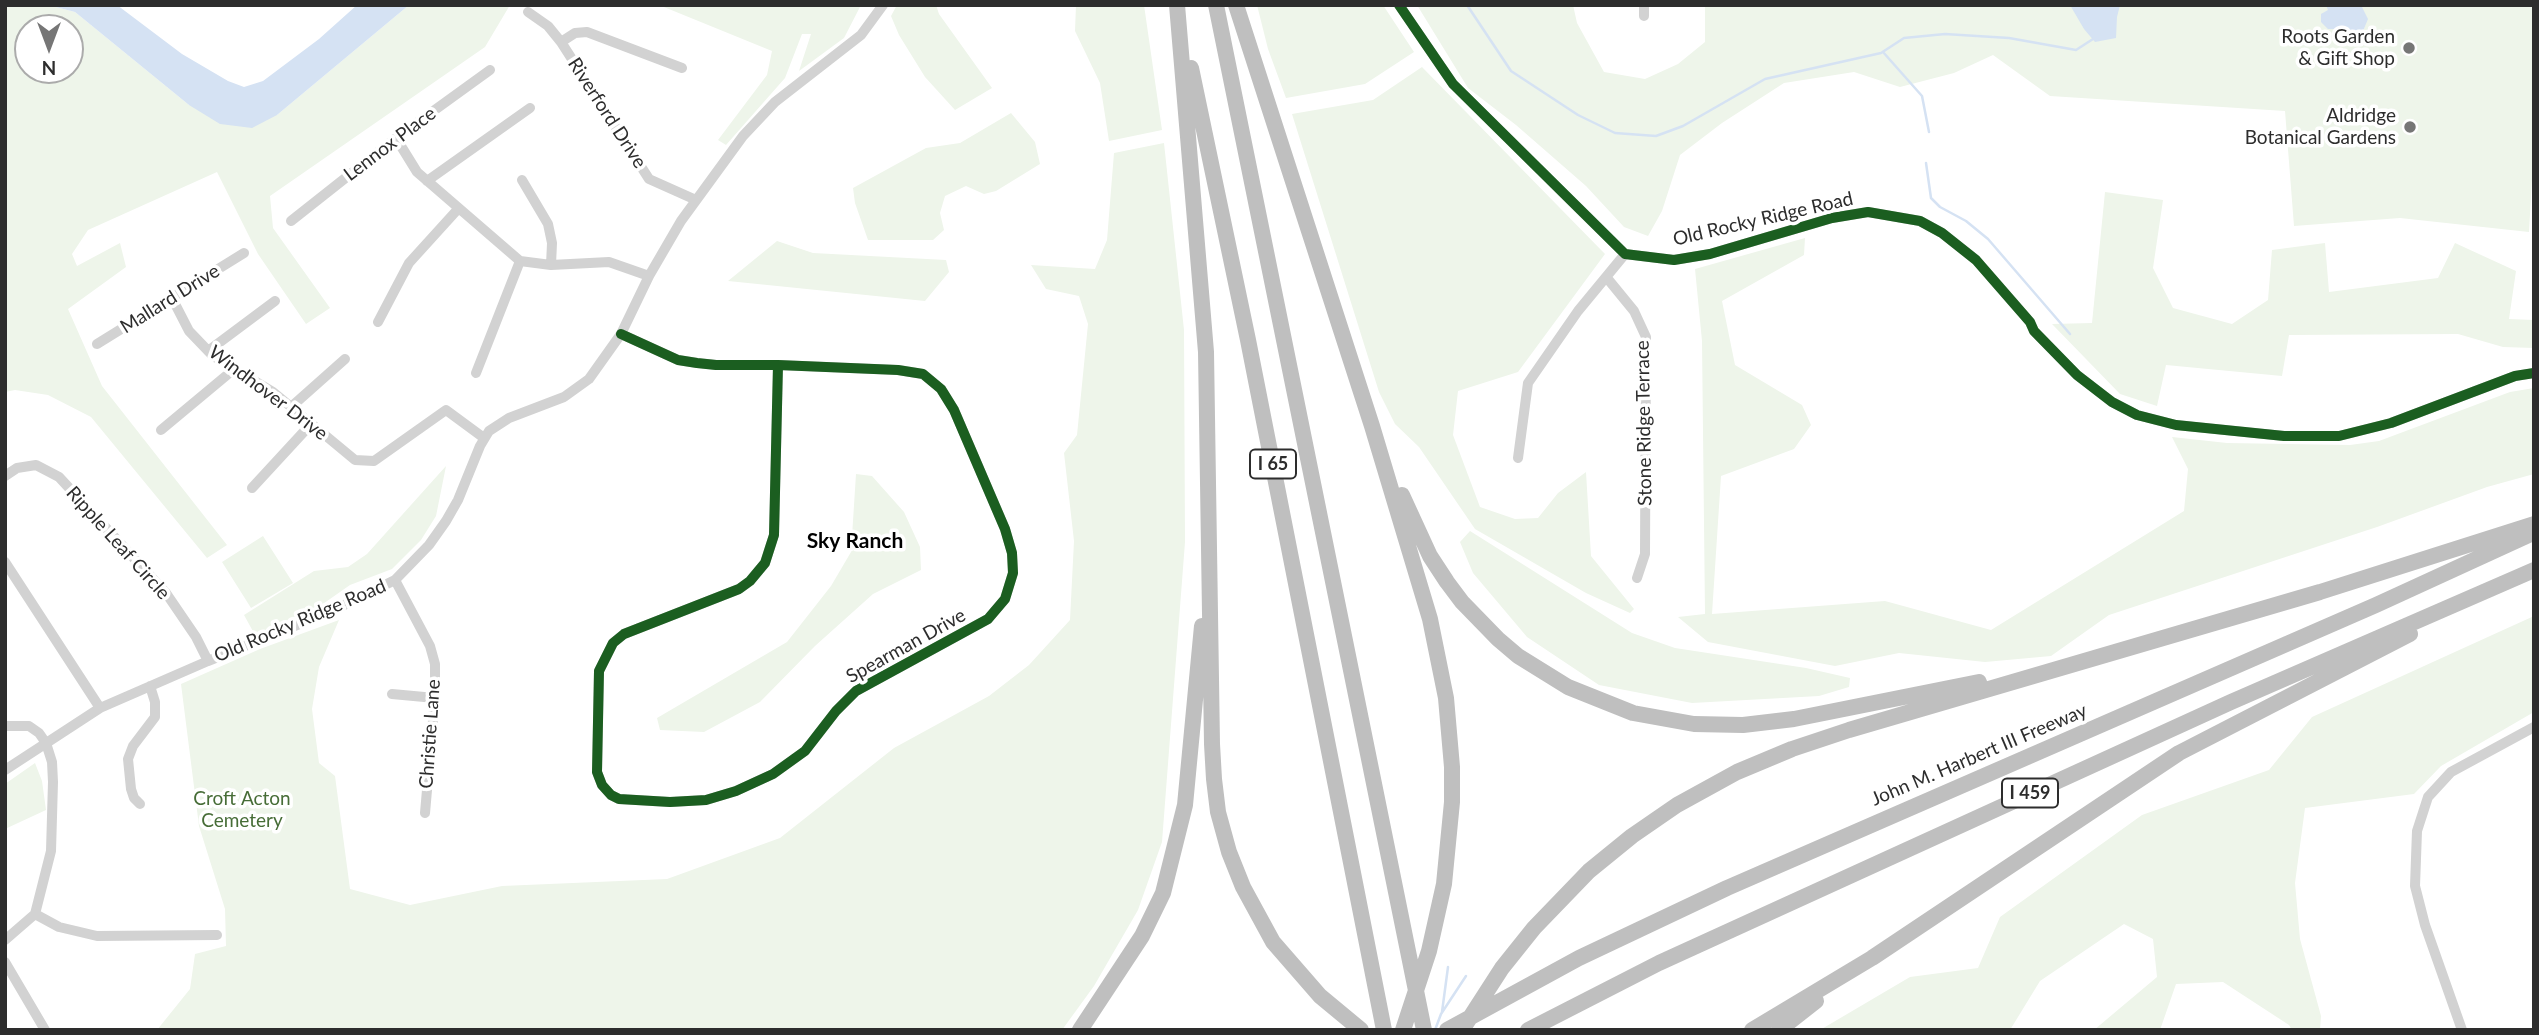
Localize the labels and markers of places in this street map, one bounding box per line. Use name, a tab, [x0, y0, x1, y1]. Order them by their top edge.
place label: Roots Garden & Gift Shop	[2281, 26, 2395, 70]
marker: Roots Garden & Gift Shop	[2401, 40, 2417, 56]
place label: Aldridge Botanical Gardens	[2245, 105, 2396, 149]
marker: Aldridge Botanical Gardens	[2402, 119, 2418, 135]

